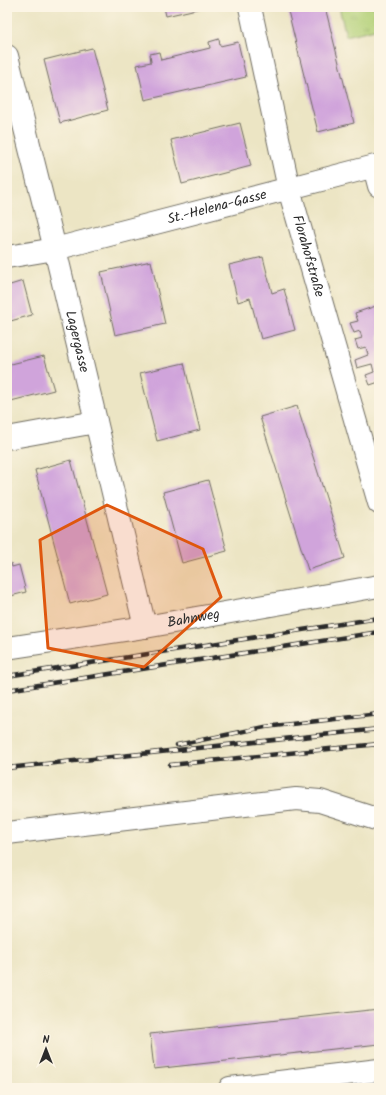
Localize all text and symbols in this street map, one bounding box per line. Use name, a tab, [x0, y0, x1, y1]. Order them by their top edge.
street label: St.-Helena-Gasse	[165, 183, 270, 230]
street label: Florahofstraße	[286, 212, 331, 301]
street label: Lagergasse	[59, 308, 95, 376]
street label: Bahnweg	[166, 603, 222, 634]
north arrow	[26, 1029, 66, 1069]
text: N	[43, 1031, 50, 1049]

